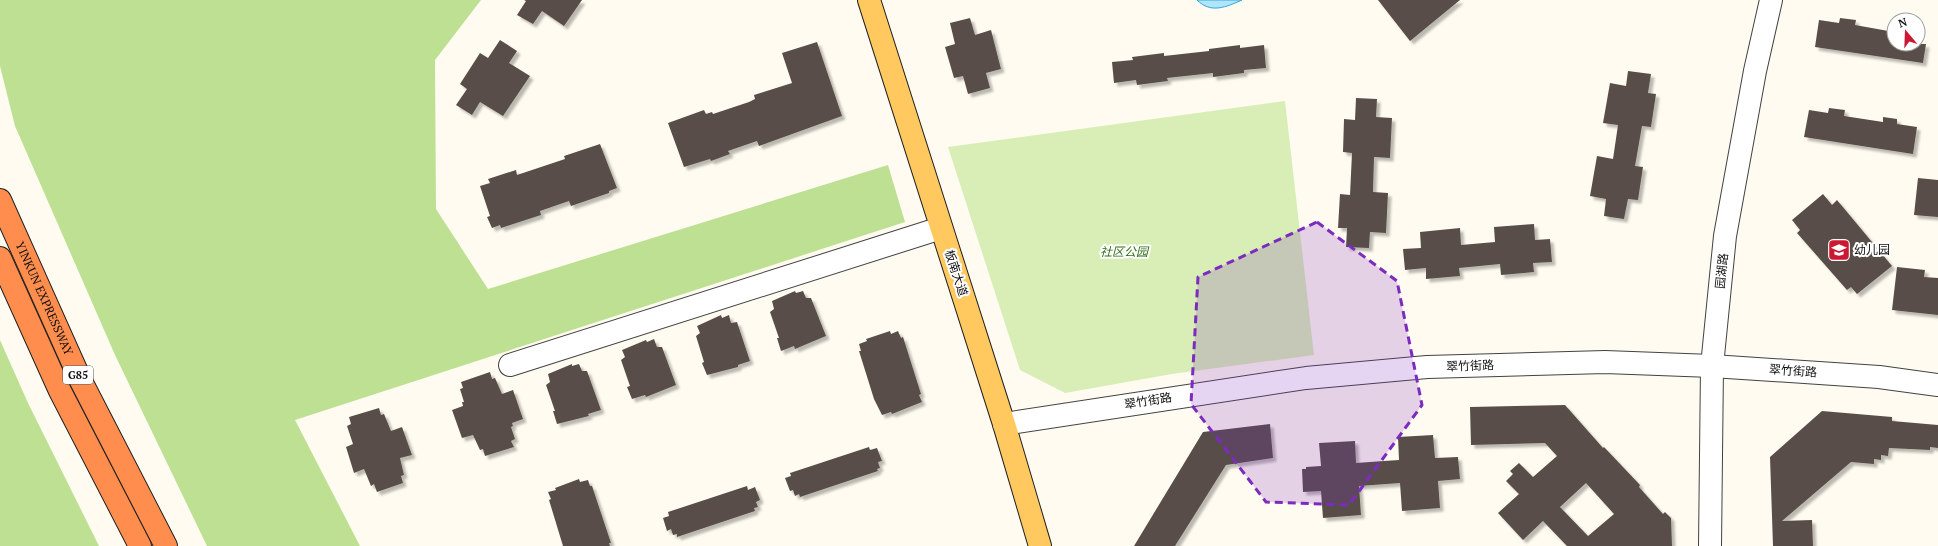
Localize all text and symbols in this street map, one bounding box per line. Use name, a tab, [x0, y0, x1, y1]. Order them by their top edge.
north arrow	[1886, 12, 1926, 52]
text: N	[1897, 14, 1910, 31]
school or university icon: 幼儿园	[1826, 237, 1852, 263]
street label: YINKUN EXPRESSWAY	[13, 239, 77, 358]
place label: 幼儿园	[1854, 242, 1890, 257]
park label: 社区公园	[1100, 244, 1150, 259]
street label: 板南大道	[942, 248, 971, 298]
street label: 园湖路	[1712, 252, 1731, 290]
street label: 翠竹街路	[1446, 357, 1494, 374]
street label: 翠竹街路	[1769, 361, 1818, 380]
road number: G85	[63, 366, 93, 384]
street label: 翠竹街路	[1123, 389, 1173, 412]

